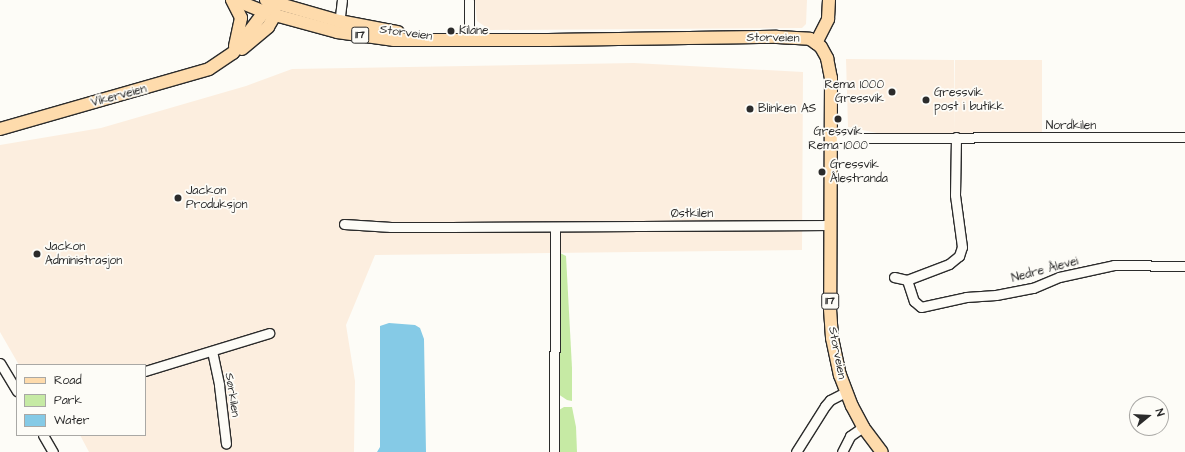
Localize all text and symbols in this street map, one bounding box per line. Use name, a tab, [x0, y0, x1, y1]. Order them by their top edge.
street label: Storveien	[379, 22, 433, 44]
place label: Kilane	[459, 24, 489, 38]
road number: 117	[351, 26, 369, 44]
marker: Kilane	[446, 26, 456, 36]
street label: Storveien	[746, 30, 800, 46]
place label: Rema 1000 Gressvik	[824, 78, 884, 106]
street label: Vikerveien	[90, 82, 148, 110]
place label: Gressvik post i butikk	[934, 86, 1004, 114]
marker: Rema 1000 Gressvik	[887, 87, 897, 97]
marker: Gressvik post i butikk	[921, 95, 931, 105]
place label: Blinken AS	[758, 102, 816, 116]
marker: Blinken AS	[745, 104, 755, 114]
marker: Gressvik Rema 1000	[833, 114, 843, 124]
street label: Nordkilen	[1046, 119, 1096, 133]
place label: Gressvik Rema 1000	[808, 125, 868, 153]
place label: Gressvik Ålestranda	[830, 158, 888, 186]
marker: Gressvik Ålestranda	[817, 167, 827, 177]
place label: Jackon Produksjon	[186, 184, 248, 212]
marker: Jackon Produksjon	[173, 193, 183, 203]
street label: Østkilen	[671, 207, 713, 221]
place label: Jackon Administrasjon	[45, 240, 122, 268]
marker: Jackon Administrasjon	[32, 249, 42, 259]
street label: Nedre Ålevei	[1010, 254, 1080, 286]
road number: 117	[821, 292, 839, 310]
street label: Storveien	[825, 326, 849, 380]
legend	[16, 364, 146, 436]
text: Road	[54, 372, 82, 389]
street label: Sørkilen	[221, 372, 243, 418]
text: Park	[54, 392, 82, 409]
north arrow	[1129, 396, 1169, 436]
text: N	[1152, 407, 1168, 418]
text: Water	[54, 412, 89, 429]

